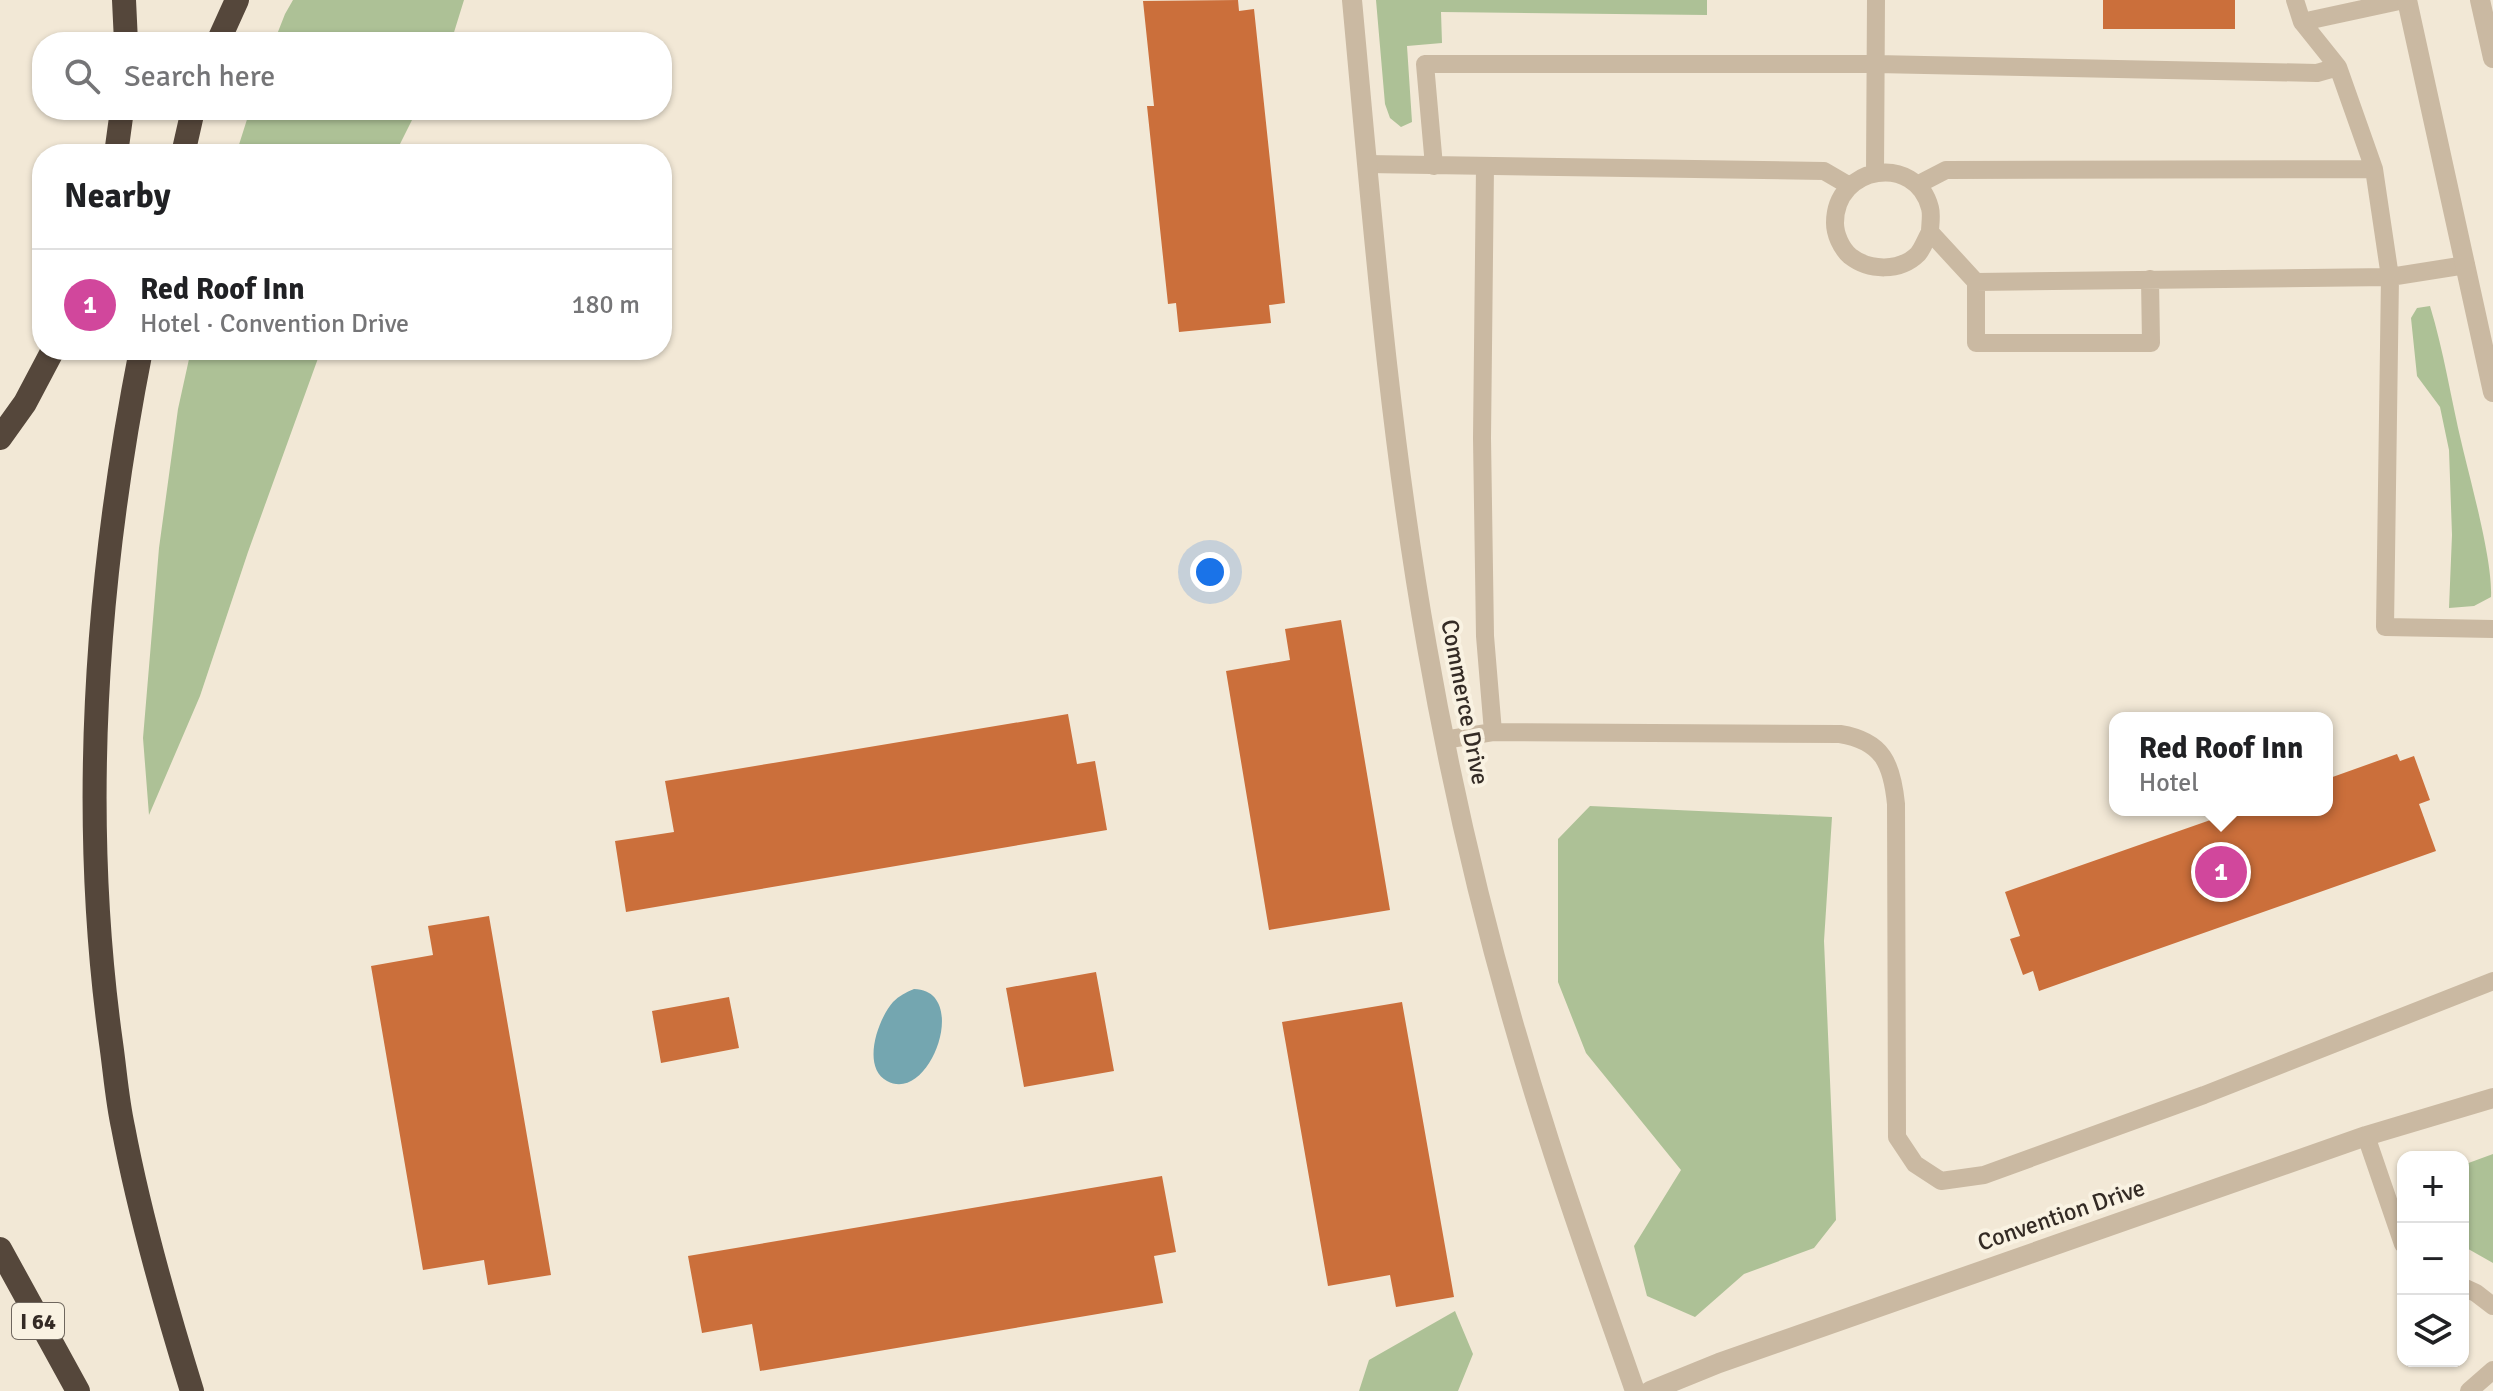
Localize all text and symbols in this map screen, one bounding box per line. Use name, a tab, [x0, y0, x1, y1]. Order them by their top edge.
search box	[32, 32, 672, 120]
icon: search	[60, 54, 104, 98]
text: Search here	[124, 58, 275, 95]
text: Nearby	[64, 175, 171, 217]
text: Red Roof Inn	[140, 271, 305, 308]
text: 1	[83, 289, 97, 321]
text: 180 m	[571, 289, 640, 321]
text: Hotel · Convention Drive	[140, 308, 409, 340]
your location	[1190, 552, 1230, 592]
street label: Commerce Drive	[1434, 617, 1496, 787]
popup	[2109, 712, 2333, 816]
text: Red Roof Inn	[2139, 730, 2303, 767]
text: Hotel	[2139, 767, 2199, 799]
pin: 1	[2195, 842, 2247, 902]
map controls	[2397, 1151, 2469, 1367]
button: +	[2397, 1151, 2469, 1223]
street label: Convention Drive	[1973, 1172, 2149, 1258]
button: −	[2397, 1223, 2469, 1295]
button: layers	[2397, 1295, 2469, 1367]
road number: I 64	[12, 1303, 64, 1339]

